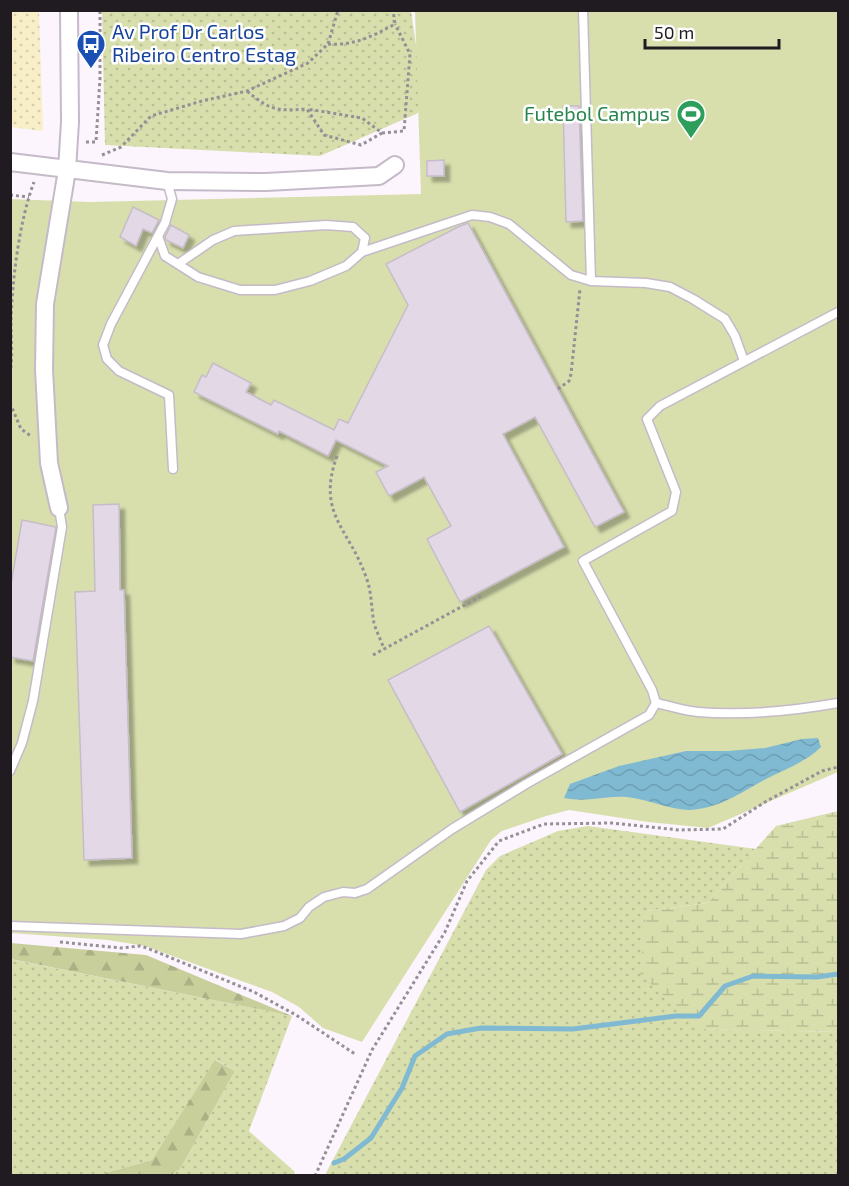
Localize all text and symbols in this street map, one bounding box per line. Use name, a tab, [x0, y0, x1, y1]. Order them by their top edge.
scale bar	[645, 12, 778, 50]
place label: Av Prof Dr Carlos Ribeiro Centro Estag	[112, 19, 296, 66]
text: 50 m	[654, 21, 694, 43]
bus stop icon: Av Prof Dr Carlos Ribeiro Centro Estag	[75, 28, 107, 70]
sports icon: Futebol Campus	[675, 98, 707, 140]
place label: Futebol Campus	[524, 101, 670, 125]

